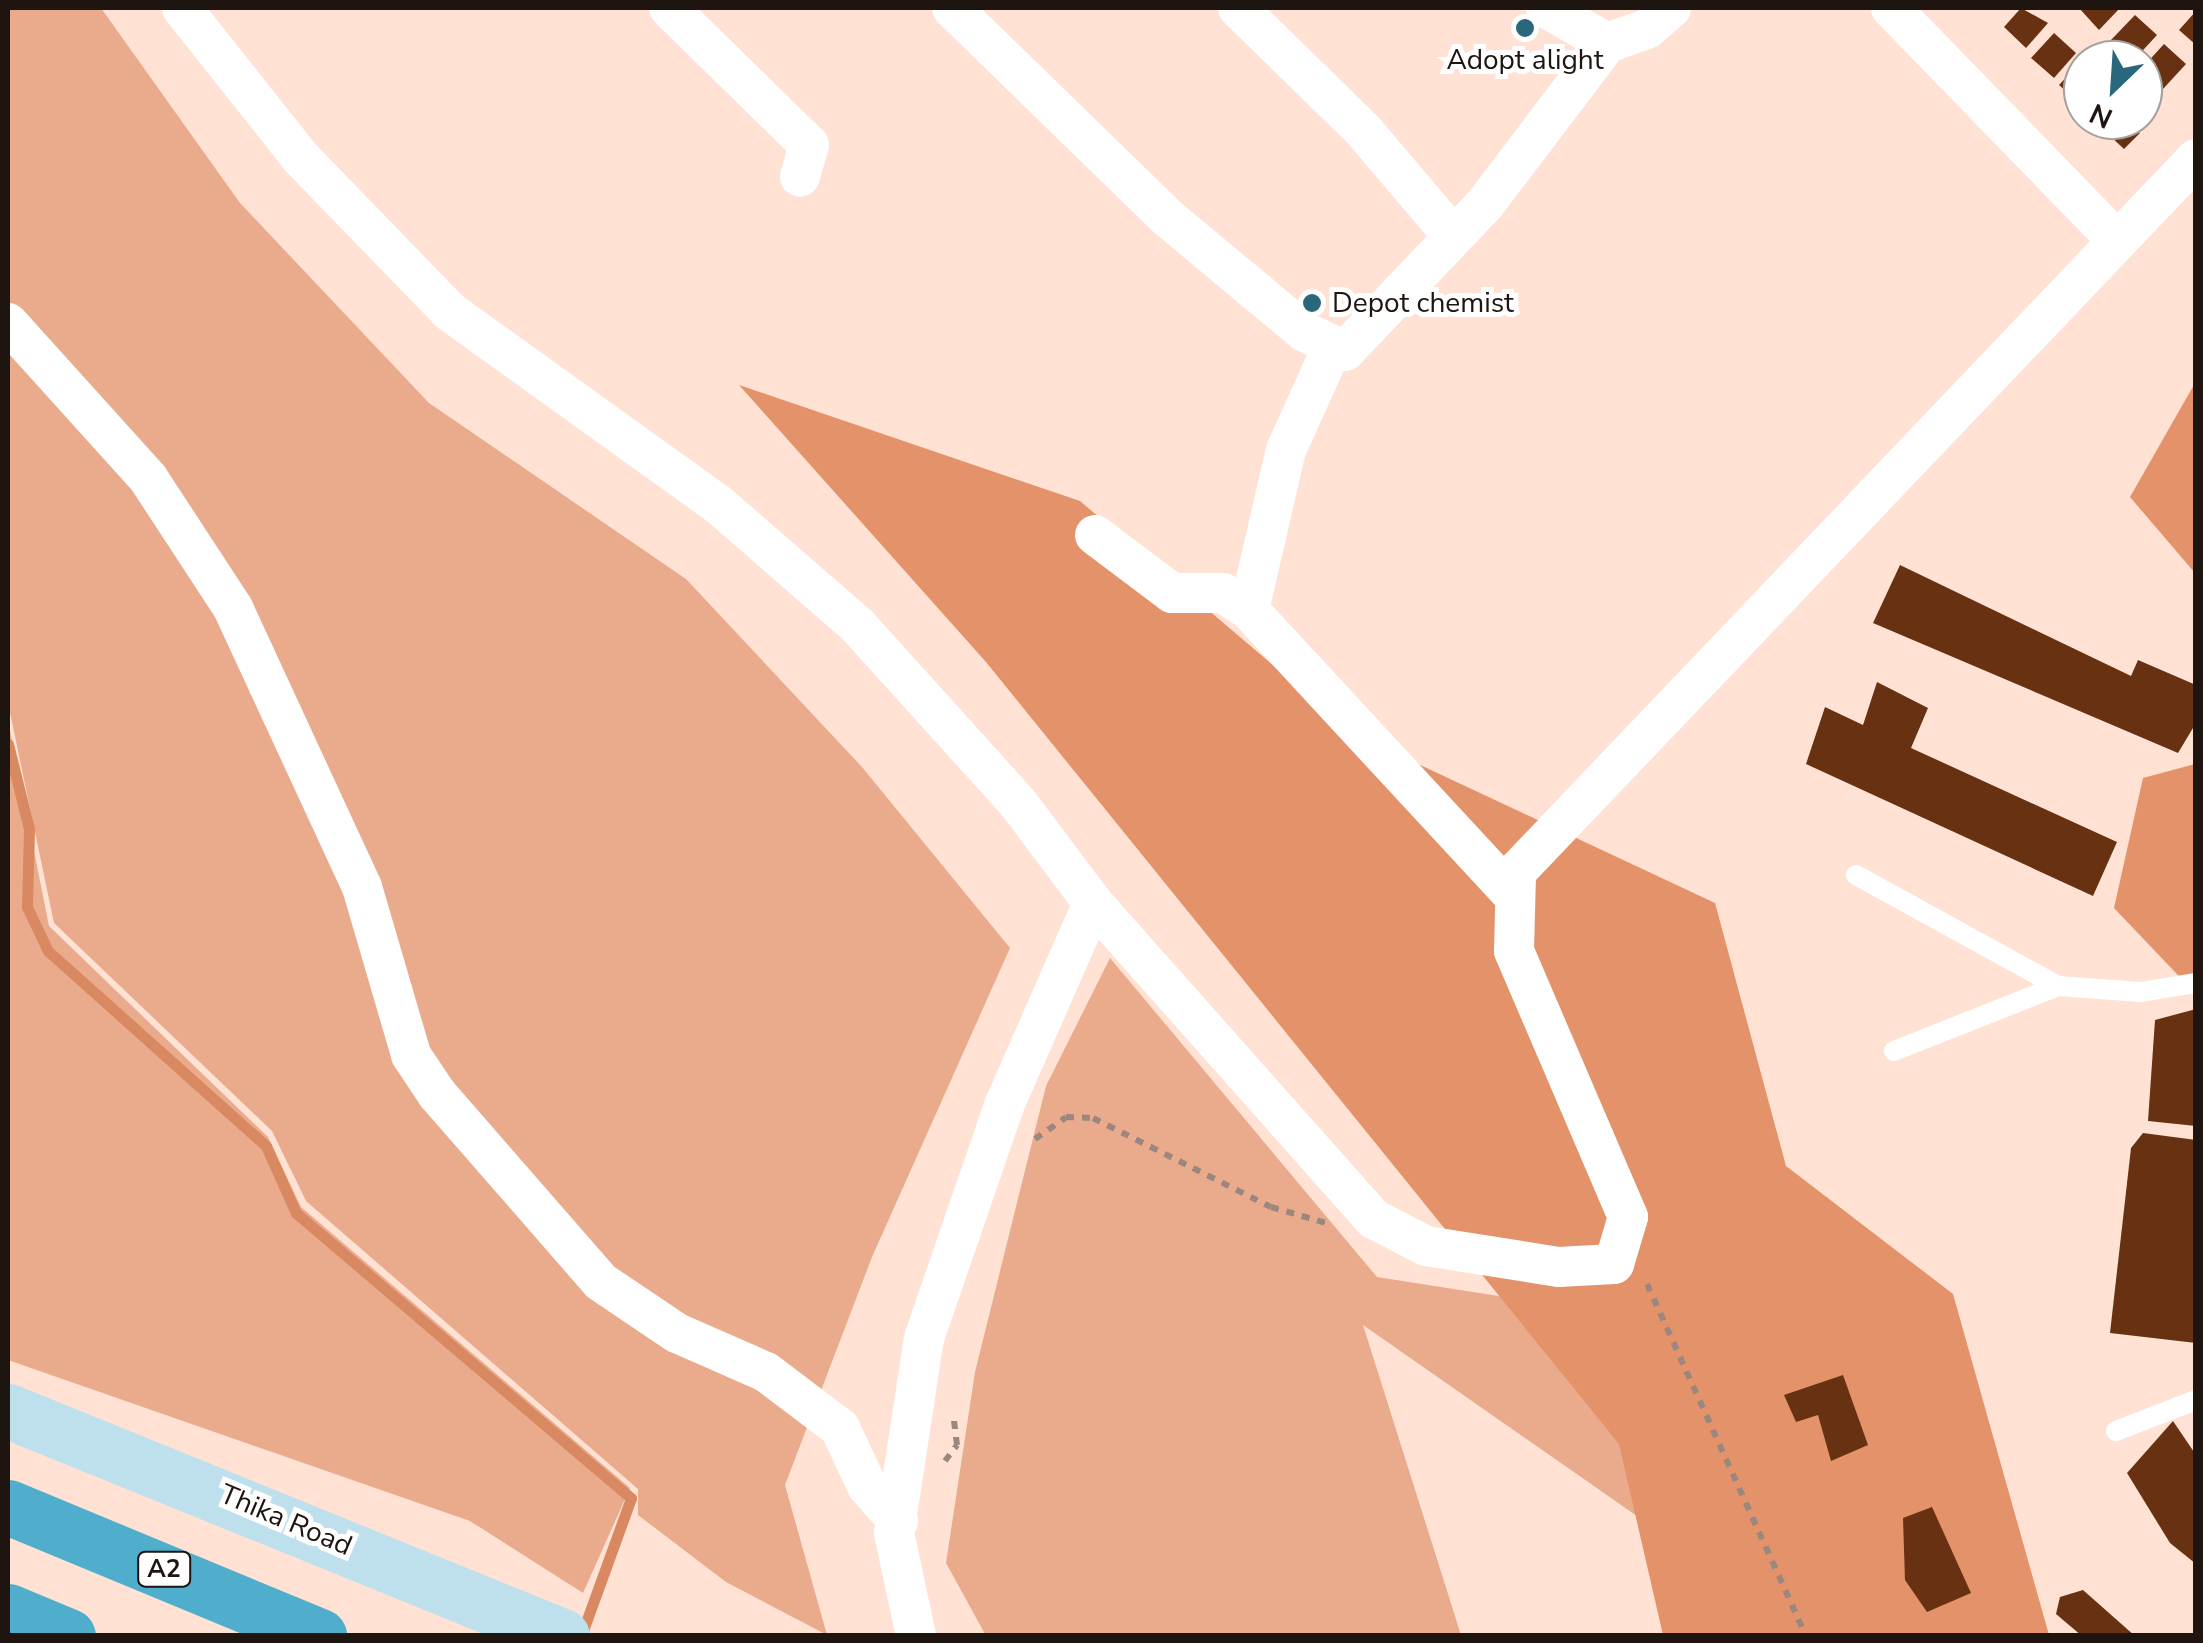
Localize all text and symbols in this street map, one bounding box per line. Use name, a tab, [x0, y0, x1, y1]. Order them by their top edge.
marker: Adopt alight	[1514, 17, 1536, 39]
north arrow	[2063, 40, 2163, 140]
place label: Adopt alight	[1446, 43, 1604, 77]
text: N	[2084, 94, 2119, 137]
place label: Depot chemist	[1332, 286, 1514, 320]
marker: Depot chemist	[1301, 292, 1323, 314]
street label: Thika Road	[215, 1477, 357, 1563]
road number: A2	[136, 1549, 192, 1589]

